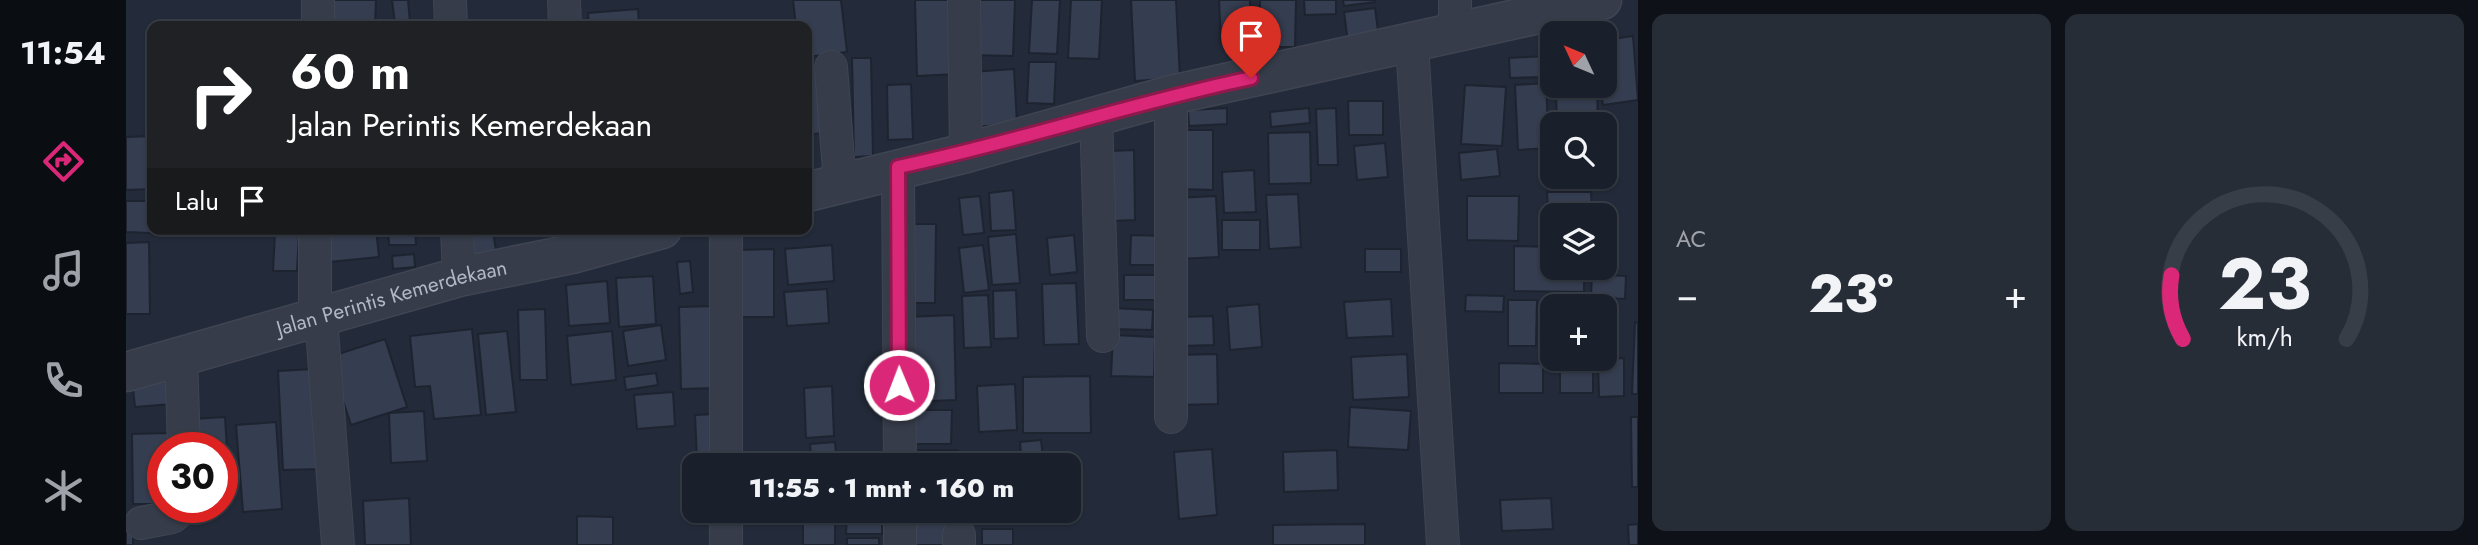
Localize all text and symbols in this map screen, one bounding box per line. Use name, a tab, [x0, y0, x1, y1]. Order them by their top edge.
pin	[1221, 6, 1281, 78]
icon: arrive	[1232, 17, 1270, 55]
north arrow	[1540, 21, 1617, 98]
map controls	[1540, 21, 1617, 371]
text: 11:54	[20, 30, 106, 76]
text: 60 m	[290, 37, 410, 107]
icon: right	[175, 49, 266, 140]
text: Jalan Perintis Kemerdekaan	[290, 102, 652, 148]
button: search	[1540, 112, 1617, 189]
icon: directions	[39, 137, 88, 186]
text: Lalu	[175, 182, 219, 220]
icon: arrive	[233, 182, 271, 220]
button: layers	[1540, 203, 1617, 280]
text: AC	[1676, 222, 1706, 256]
text: 23	[2218, 231, 2311, 336]
icon: music	[39, 246, 88, 295]
street label: Jalan Perintis Kemerdekaan	[270, 253, 510, 344]
text: 23°	[1809, 256, 1893, 332]
text: −	[1676, 267, 1698, 322]
text: +	[2004, 267, 2027, 322]
button: +	[1540, 294, 1617, 371]
text: km/h	[2236, 318, 2293, 354]
position arrow	[862, 348, 936, 422]
icon: phone	[39, 356, 88, 405]
speed limit sign: 30	[147, 432, 238, 523]
icon: climate	[39, 466, 88, 515]
text: 11:55 · 1 mnt · 160 m	[749, 469, 1014, 507]

